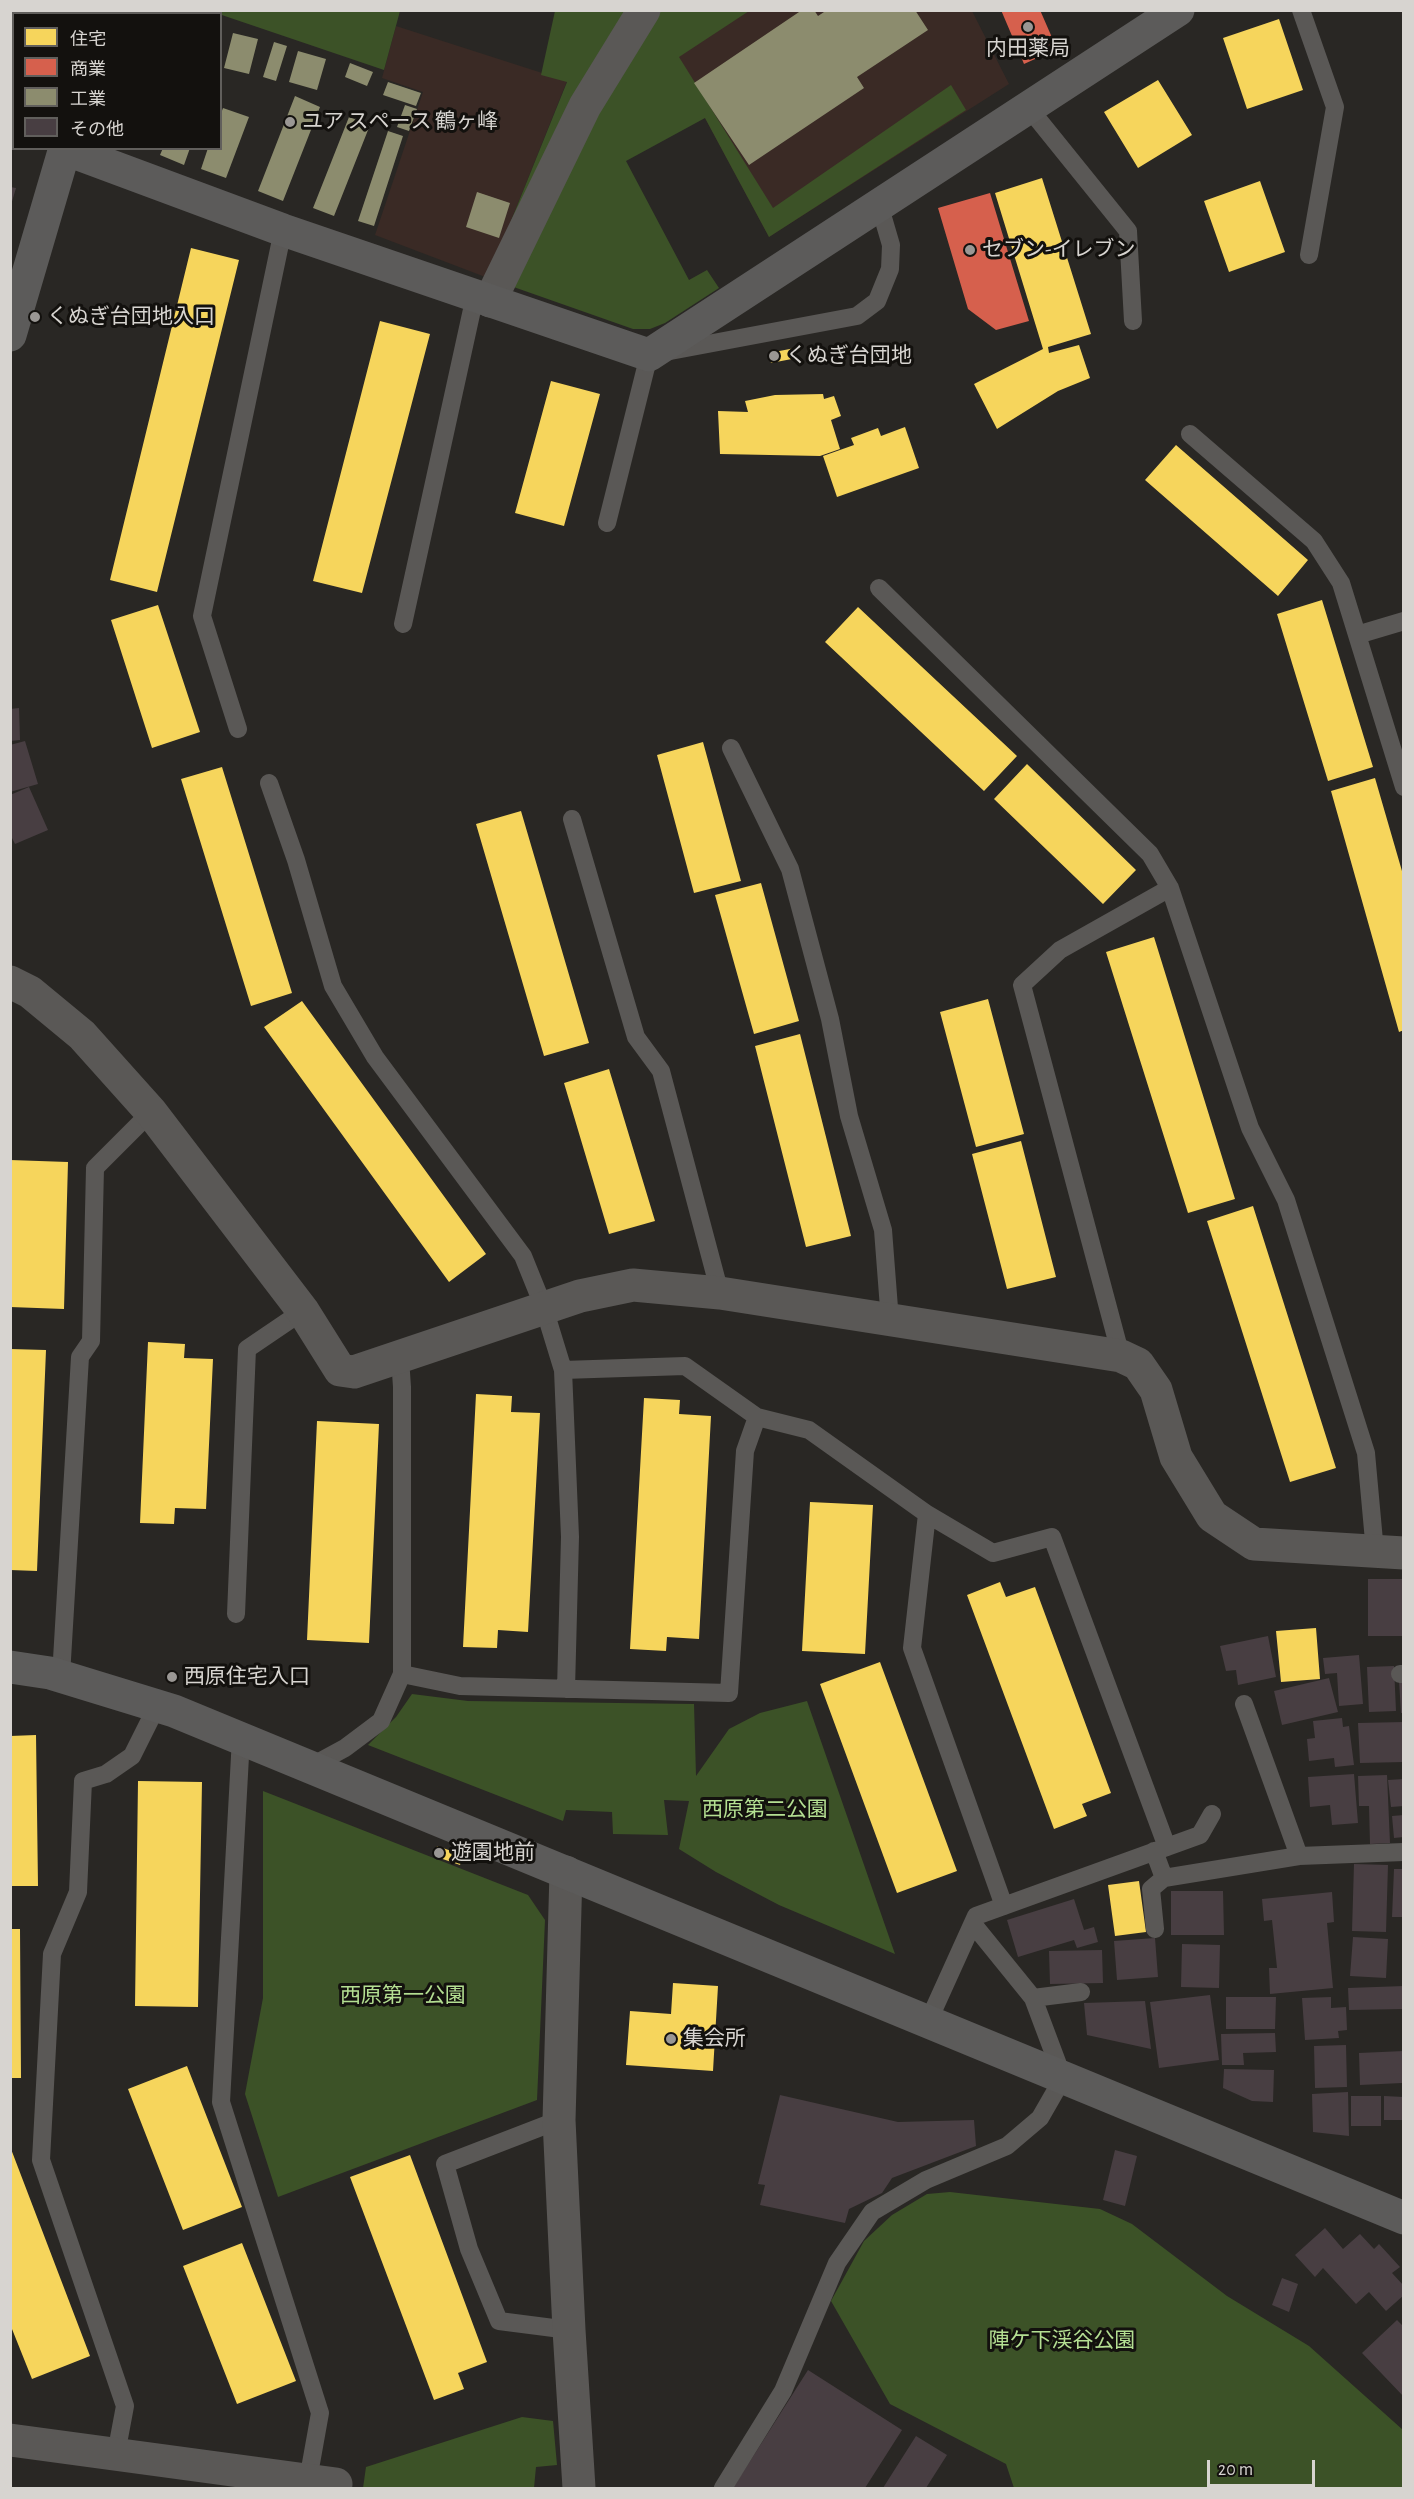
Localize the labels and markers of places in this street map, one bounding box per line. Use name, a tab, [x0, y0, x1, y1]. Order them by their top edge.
marker: 内田薬局	[1021, 20, 1035, 34]
place label: 内田薬局	[986, 36, 1070, 62]
place label: ユア スペース 鶴ヶ峰	[302, 109, 498, 135]
marker: ユア スペース 鶴ヶ峰	[283, 115, 297, 129]
place label: セブン-イレブン	[982, 237, 1135, 263]
marker: セブン-イレブン	[963, 243, 977, 257]
place label: くぬぎ台団地入口	[47, 304, 215, 330]
marker: くぬぎ台団地入口	[28, 310, 42, 324]
place label: くぬぎ台団地	[786, 343, 912, 369]
marker: くぬぎ台団地	[767, 349, 781, 363]
place label: 西原住宅入口	[184, 1664, 310, 1690]
marker: 西原住宅入口	[165, 1670, 179, 1684]
place label: 遊園地前	[451, 1840, 535, 1866]
marker: 遊園地前	[432, 1846, 446, 1860]
place label: 集会所	[683, 2026, 746, 2052]
marker: 集会所	[664, 2032, 678, 2046]

